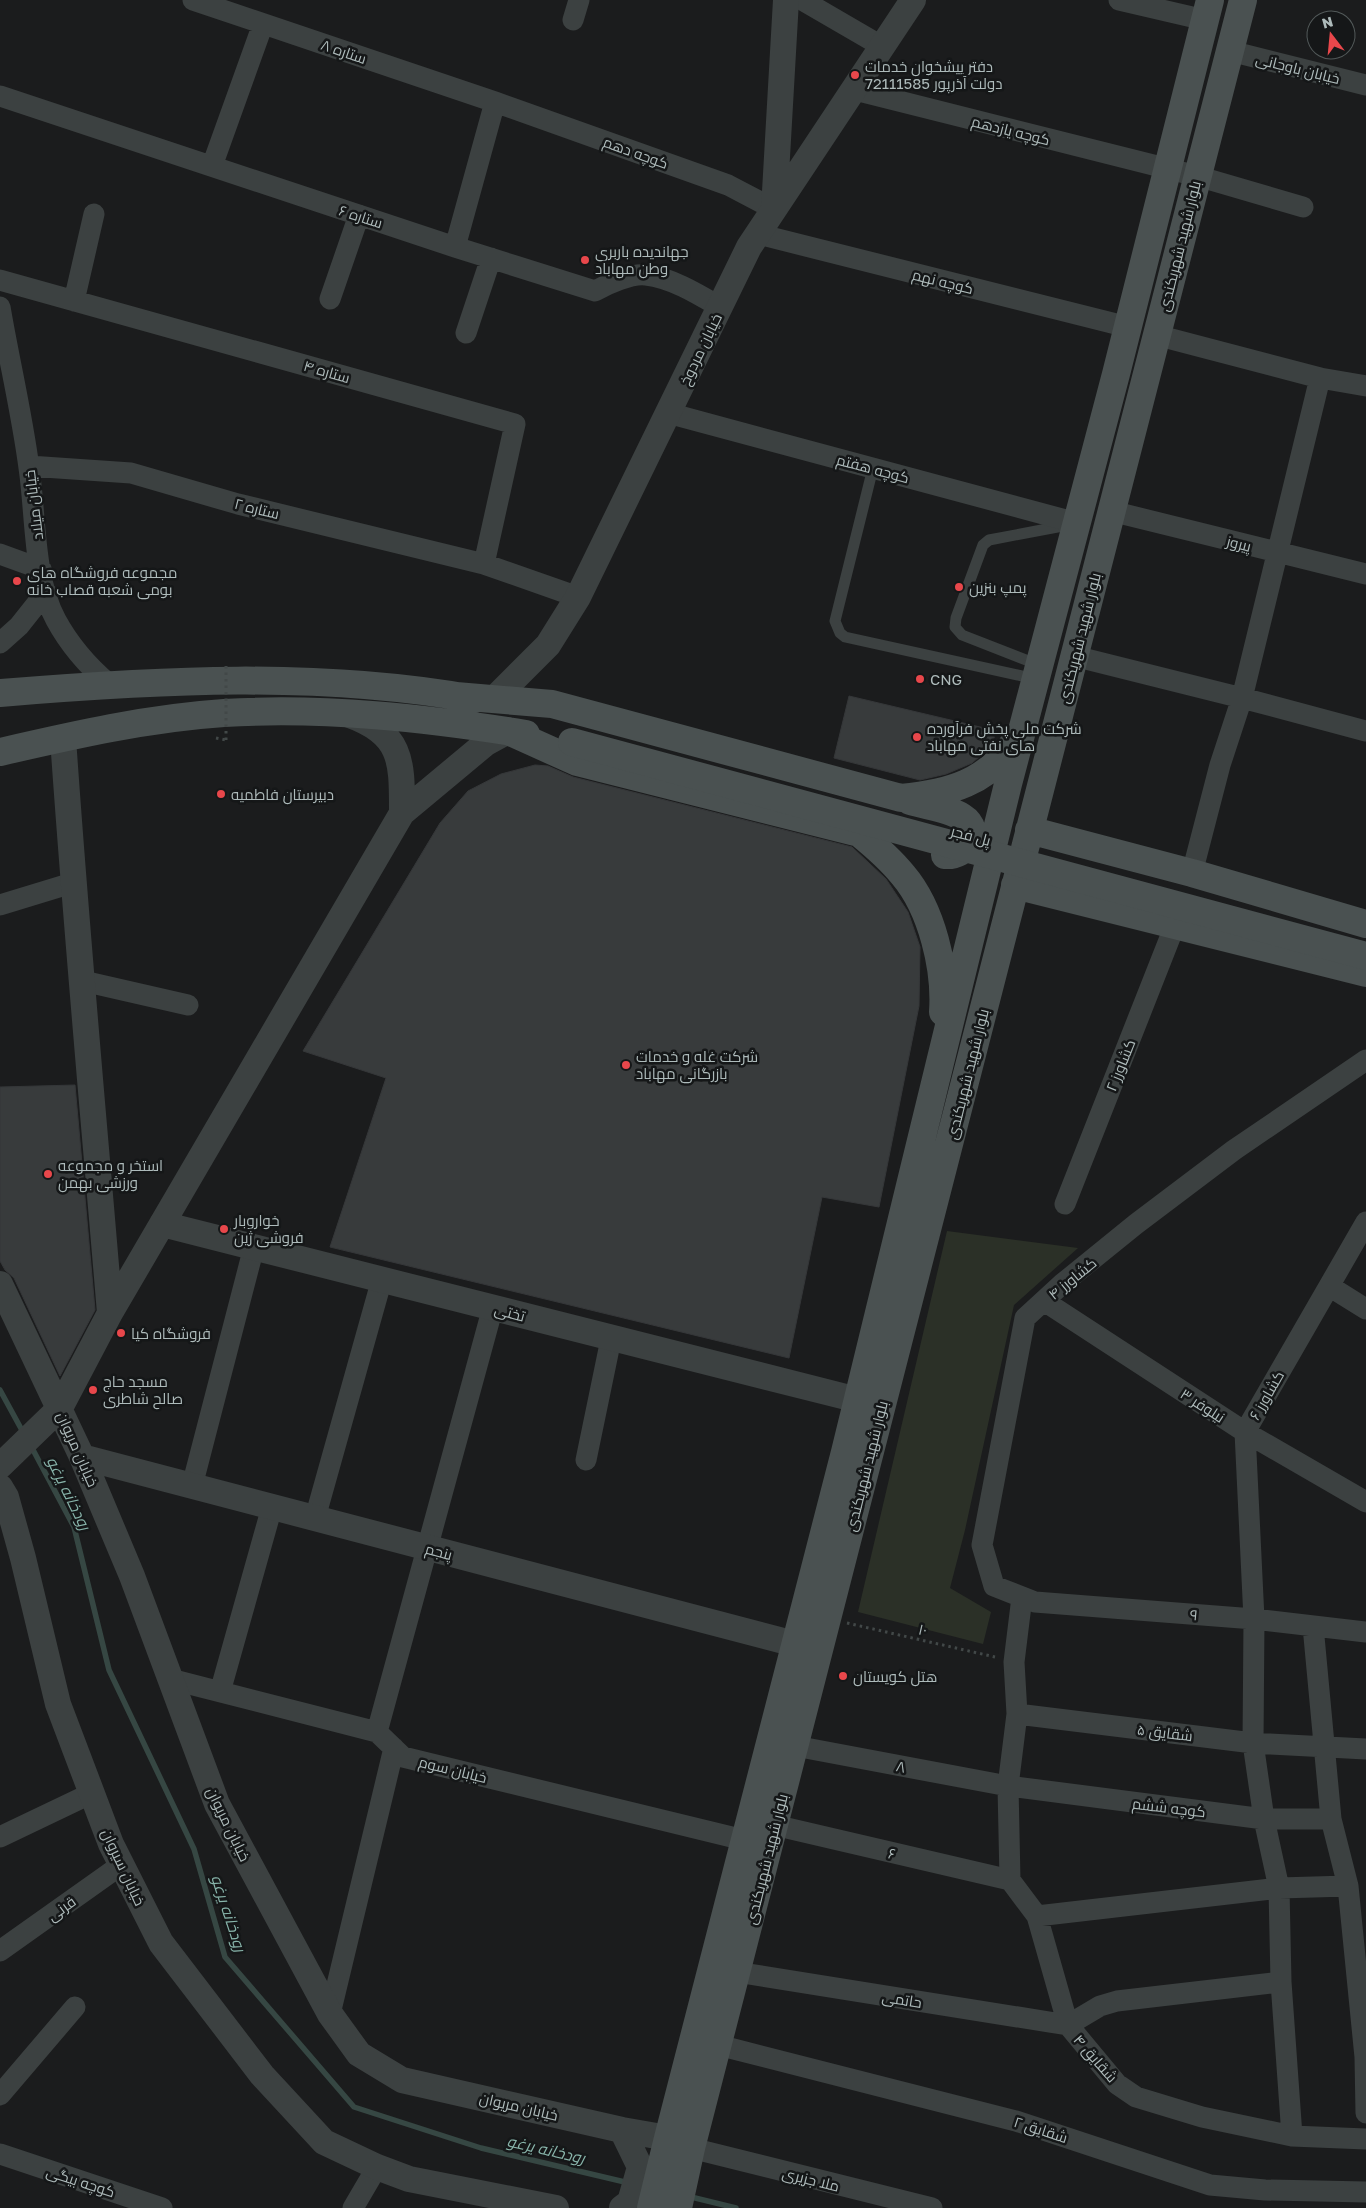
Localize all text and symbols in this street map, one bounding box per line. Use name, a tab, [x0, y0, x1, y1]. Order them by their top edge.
north arrow	[1306, 10, 1356, 60]
text: N	[1320, 12, 1335, 32]
street label: ستاره ۸	[318, 35, 369, 68]
street label: خیابان باوجانی	[1254, 49, 1342, 89]
place label: دفتر پیشخوان خدمات دولت آذرپور 72111585	[865, 57, 1002, 94]
marker: دفتر پیشخوان خدمات دولت آذرپور 72111585	[849, 69, 861, 81]
street label: کوچه یازدهم	[969, 112, 1052, 150]
street label: کوچه دهم	[600, 132, 671, 174]
street label: بلوار شهید شهریکندی	[1154, 179, 1206, 314]
street label: ستاره ۶	[337, 201, 385, 232]
place label: جهاندیده باربری وطن مهاباد	[595, 242, 689, 279]
marker: جهاندیده باربری وطن مهاباد	[579, 254, 591, 266]
street label: کوچه نهم	[910, 265, 976, 299]
street label: خیابان مردوخ	[675, 310, 728, 389]
street label: ستاره ۴	[301, 356, 352, 387]
street label: کوچه هفتم	[834, 450, 911, 488]
street label: خیابان میلاد	[20, 469, 48, 541]
street label: ستاره ۲	[232, 494, 281, 523]
street label: پیروز	[1223, 531, 1253, 557]
place label: مجموعه فروشگاه های بومی شعبه قصاب خانه	[27, 563, 177, 600]
street label: بلوار شهید شهریکندی	[1054, 571, 1106, 706]
marker: مجموعه فروشگاه های بومی شعبه قصاب خانه	[11, 575, 23, 587]
place label: پمپ بنزین	[969, 578, 1027, 598]
marker: پمپ بنزین	[953, 581, 965, 593]
place label: CNG	[930, 670, 962, 688]
marker: CNG	[914, 673, 926, 685]
place label: شرکت ملی پخش فرآورده های نفتی مهاباد	[927, 719, 1082, 756]
marker: شرکت ملی پخش فرآورده های نفتی مهاباد	[911, 731, 923, 743]
place label: دبیرستان فاطمیه	[231, 785, 334, 805]
marker: دبیرستان فاطمیه	[215, 788, 227, 800]
street label: پل فجر	[947, 821, 993, 851]
street label: بلوار شهید شهریکندی	[942, 1007, 994, 1142]
street label: کشاورز ۲	[1101, 1036, 1139, 1094]
place label: شرکت غله و خدمات بازرگانی مهاباد	[636, 1047, 758, 1084]
marker: شرکت غله و خدمات بازرگانی مهاباد	[620, 1059, 632, 1071]
place label: استخر و مجموعه ورزشی بهمن	[58, 1156, 163, 1193]
marker: استخر و مجموعه ورزشی بهمن	[42, 1168, 54, 1180]
place label: خواروبار فروشی ژین	[233, 1211, 304, 1248]
marker: خواروبار فروشی ژین	[218, 1223, 230, 1235]
street label: کشاورز ۴	[1044, 1253, 1100, 1304]
street label: تختی	[492, 1299, 527, 1327]
place label: فروشگاه کیا	[131, 1324, 211, 1343]
marker: فروشگاه کیا	[115, 1327, 127, 1339]
street label: کشاورز ۶	[1245, 1367, 1288, 1423]
place label: مسجد حاج صالح شاطری	[103, 1372, 183, 1410]
marker: مسجد حاج صالح شاطری	[87, 1384, 99, 1396]
street label: نیلوفر ۳	[1177, 1384, 1229, 1427]
street label: بلوار شهید شهریکندی	[841, 1399, 893, 1534]
street label: خیابان مریوان	[52, 1409, 103, 1490]
water label: رودخانه یرغو	[43, 1453, 96, 1535]
street label: پنجم	[423, 1539, 455, 1565]
street label: ۹	[1189, 1605, 1199, 1623]
street label: ۱۰	[917, 1619, 929, 1639]
place label: هتل کویستان	[853, 1667, 937, 1687]
marker: هتل کویستان	[837, 1670, 849, 1682]
street label: شقایق ۵	[1136, 1720, 1194, 1746]
street label: خیابان سوم	[416, 1752, 489, 1788]
street label: ۸	[895, 1756, 907, 1776]
street label: خیابان مریوان	[202, 1784, 255, 1865]
street label: بلوار شهید شهریکندی	[741, 1792, 793, 1927]
street label: کوچه ششم	[1131, 1794, 1207, 1822]
street label: خیابان سیروان	[97, 1826, 150, 1909]
street label: ۶	[886, 1843, 898, 1863]
water label: رودخانه یرغو	[207, 1872, 251, 1956]
street label: قرنی	[43, 1892, 80, 1926]
street label: حاتمی	[880, 1987, 923, 2013]
street label: شقایق ۴	[1069, 2030, 1122, 2087]
street label: خیابان مریوان	[477, 2088, 560, 2126]
street label: شقایق ۲	[1011, 2112, 1070, 2148]
water label: رودخانه یرغو	[505, 2130, 589, 2168]
street label: کوچه بیگی	[44, 2161, 118, 2202]
street label: ملا جزیری	[780, 2163, 841, 2197]

